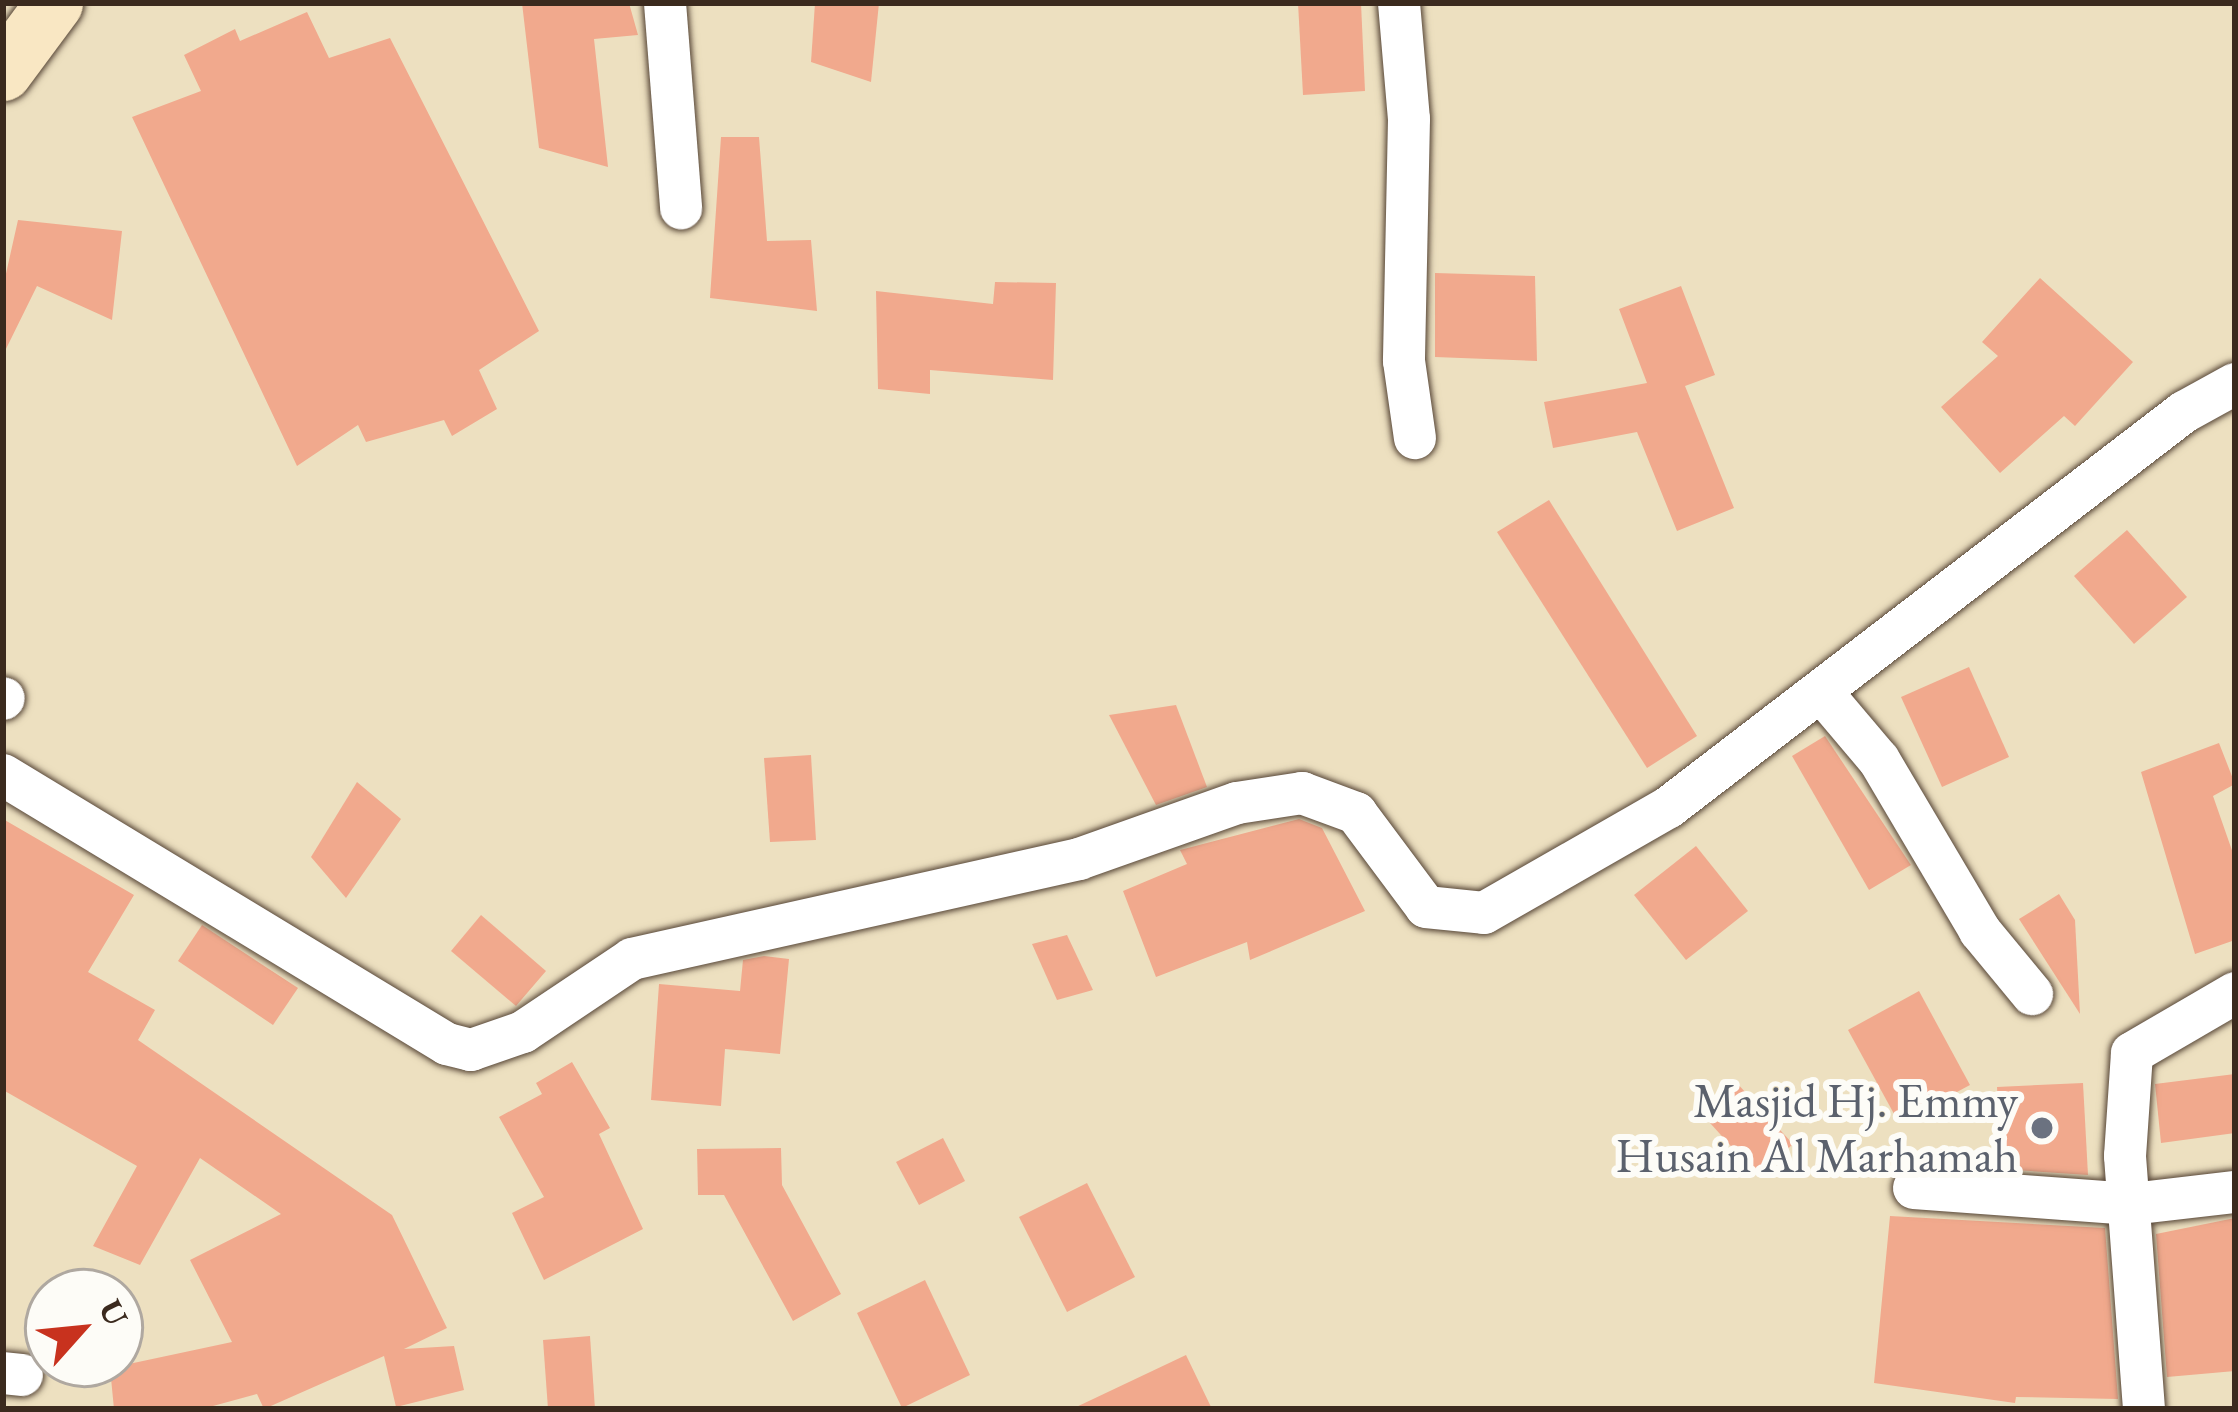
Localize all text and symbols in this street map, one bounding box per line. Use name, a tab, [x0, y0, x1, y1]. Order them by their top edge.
place label: Masjid Hj. Emmy Husain Al Marhamah	[1616, 1071, 2018, 1184]
marker: Masjid Hj. Emmy Husain Al Marhamah	[2029, 1115, 2055, 1141]
north arrow	[24, 1268, 144, 1388]
text: U	[89, 1292, 139, 1334]

